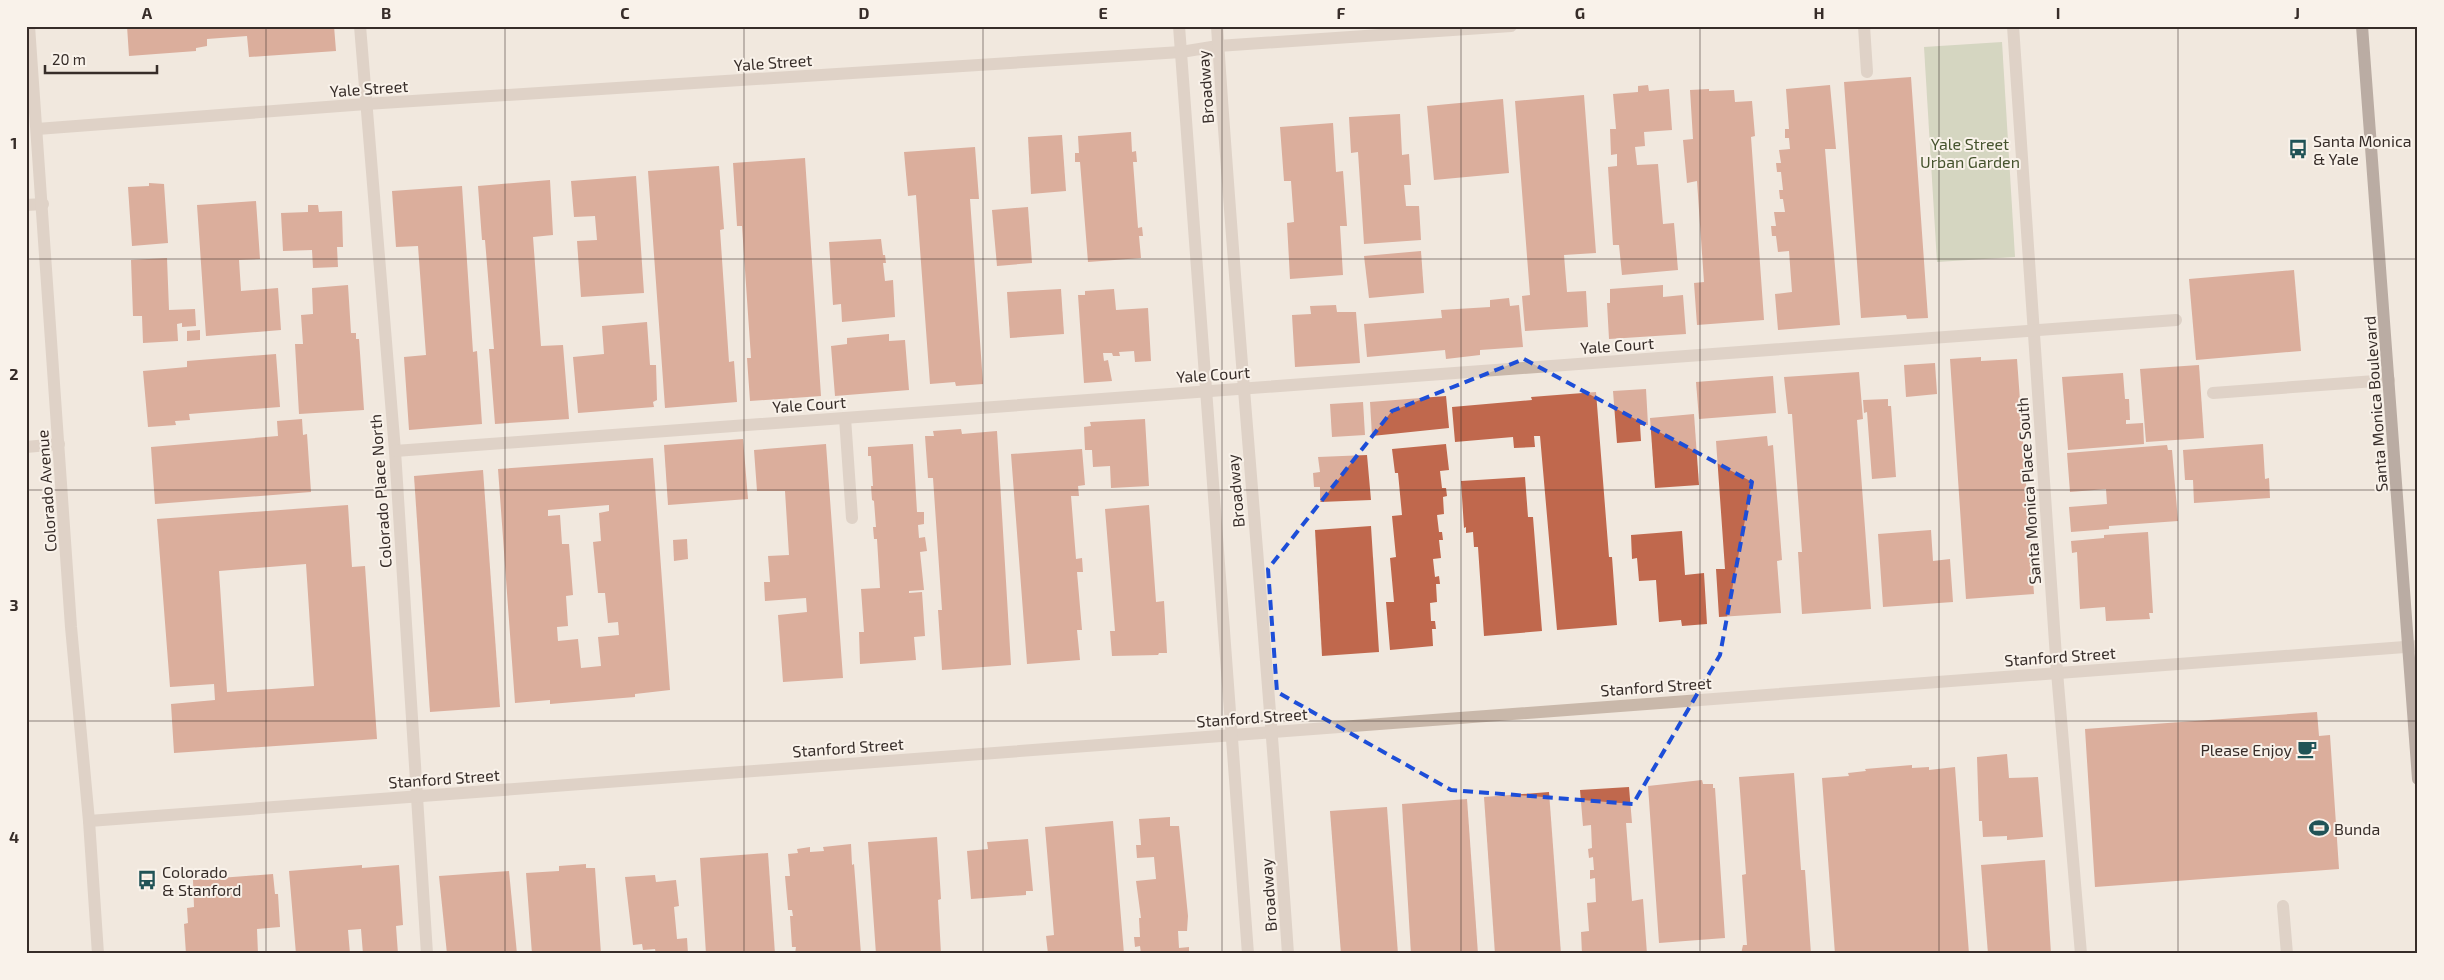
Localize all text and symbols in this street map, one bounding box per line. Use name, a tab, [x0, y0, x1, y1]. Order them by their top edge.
text: A	[142, 3, 153, 22]
text: B	[381, 3, 391, 22]
text: C	[620, 3, 630, 22]
text: D	[859, 3, 870, 22]
text: E	[1098, 3, 1108, 22]
text: F	[1337, 3, 1346, 22]
text: G	[1575, 3, 1585, 22]
text: H	[1813, 3, 1825, 22]
text: I	[2056, 3, 2060, 22]
text: J	[2294, 3, 2300, 22]
scale bar	[45, 42, 158, 74]
street label: Broadway	[1193, 49, 1217, 124]
text: 20 m	[52, 50, 86, 68]
street label: Yale Street	[733, 50, 813, 74]
street label: Yale Street	[329, 76, 409, 100]
place label: Santa Monica & Yale	[2313, 131, 2412, 168]
text: 1	[11, 133, 17, 152]
park label: Yale Street Urban Garden	[1920, 134, 2020, 171]
bus stop icon: Santa Monica & Yale	[2287, 138, 2309, 160]
street label: Santa Monica Boulevard	[2359, 315, 2391, 493]
street label: Yale Court	[1580, 333, 1654, 357]
street label: Yale Court	[1176, 362, 1250, 386]
text: 2	[9, 364, 19, 383]
street label: Yale Court	[772, 392, 846, 416]
street label: Santa Monica Place South	[2012, 397, 2044, 585]
street label: Colorado Place North	[365, 413, 395, 569]
street label: Colorado Avenue	[32, 429, 60, 553]
street label: Broadway	[1222, 453, 1248, 528]
text: 3	[9, 595, 19, 614]
street label: Stanford Street	[2004, 643, 2116, 669]
street label: Stanford Street	[1600, 673, 1712, 699]
street label: Stanford Street	[1196, 704, 1308, 730]
street label: Stanford Street	[792, 734, 904, 760]
cafe icon: Please Enjoy	[2296, 738, 2318, 760]
place label: Please Enjoy	[2200, 740, 2293, 760]
street label: Stanford Street	[388, 765, 500, 791]
sports icon: Bunda	[2308, 817, 2330, 839]
place label: Bunda	[2334, 819, 2380, 838]
text: 4	[9, 827, 19, 846]
street label: Broadway	[1256, 857, 1280, 932]
place label: Colorado & Stanford	[162, 862, 241, 899]
bus stop icon: Colorado & Stanford	[136, 869, 158, 891]

